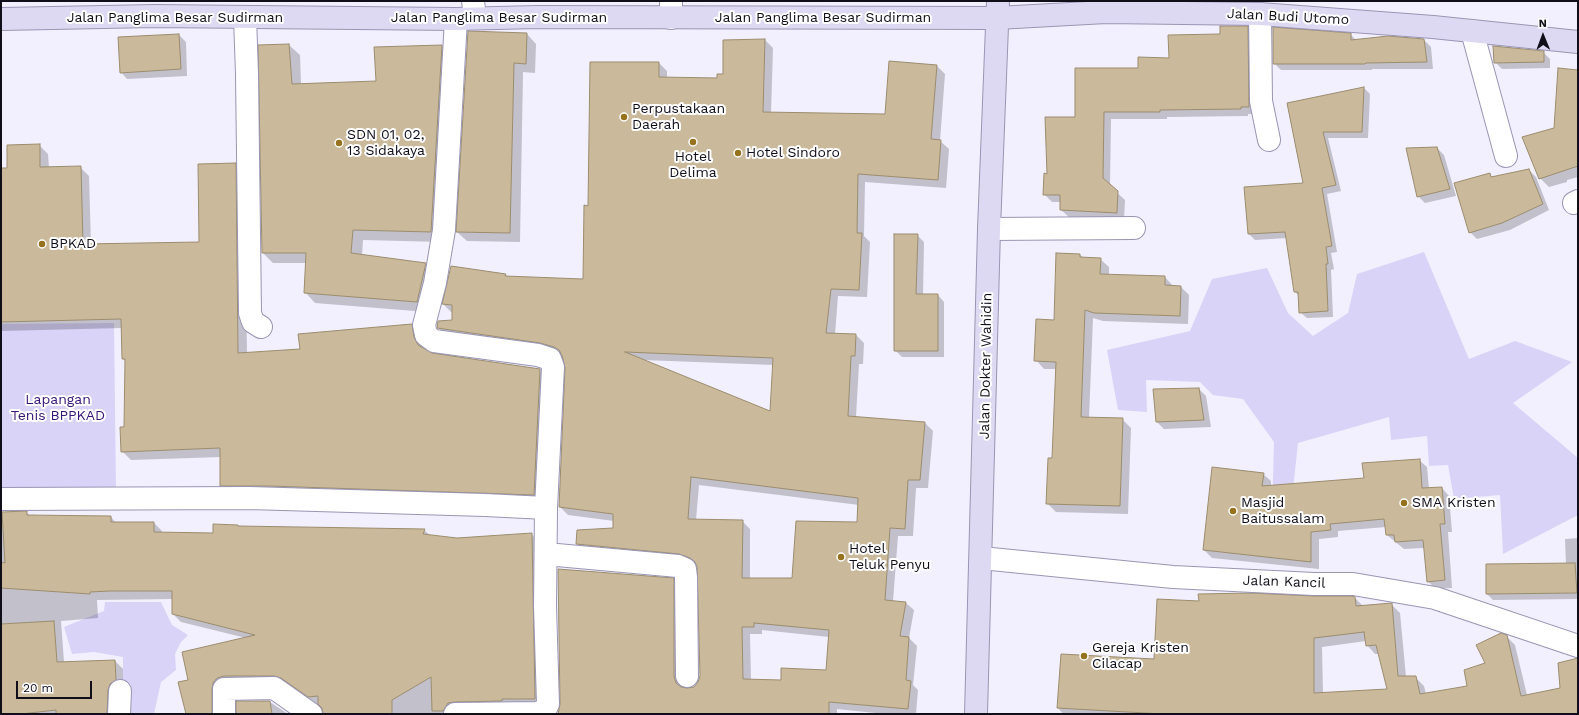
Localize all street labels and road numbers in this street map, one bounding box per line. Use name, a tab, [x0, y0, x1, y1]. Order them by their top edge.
street label: Jalan Budi Utomo	[1227, 5, 1349, 29]
street label: Jalan Panglima Besar Sudirman	[67, 10, 283, 26]
street label: Jalan Panglima Besar Sudirman	[391, 10, 607, 26]
street label: Jalan Panglima Besar Sudirman	[715, 10, 931, 26]
street label: Jalan Dokter Wahidin	[976, 293, 996, 439]
street label: Jalan Kancil	[1242, 572, 1326, 592]

